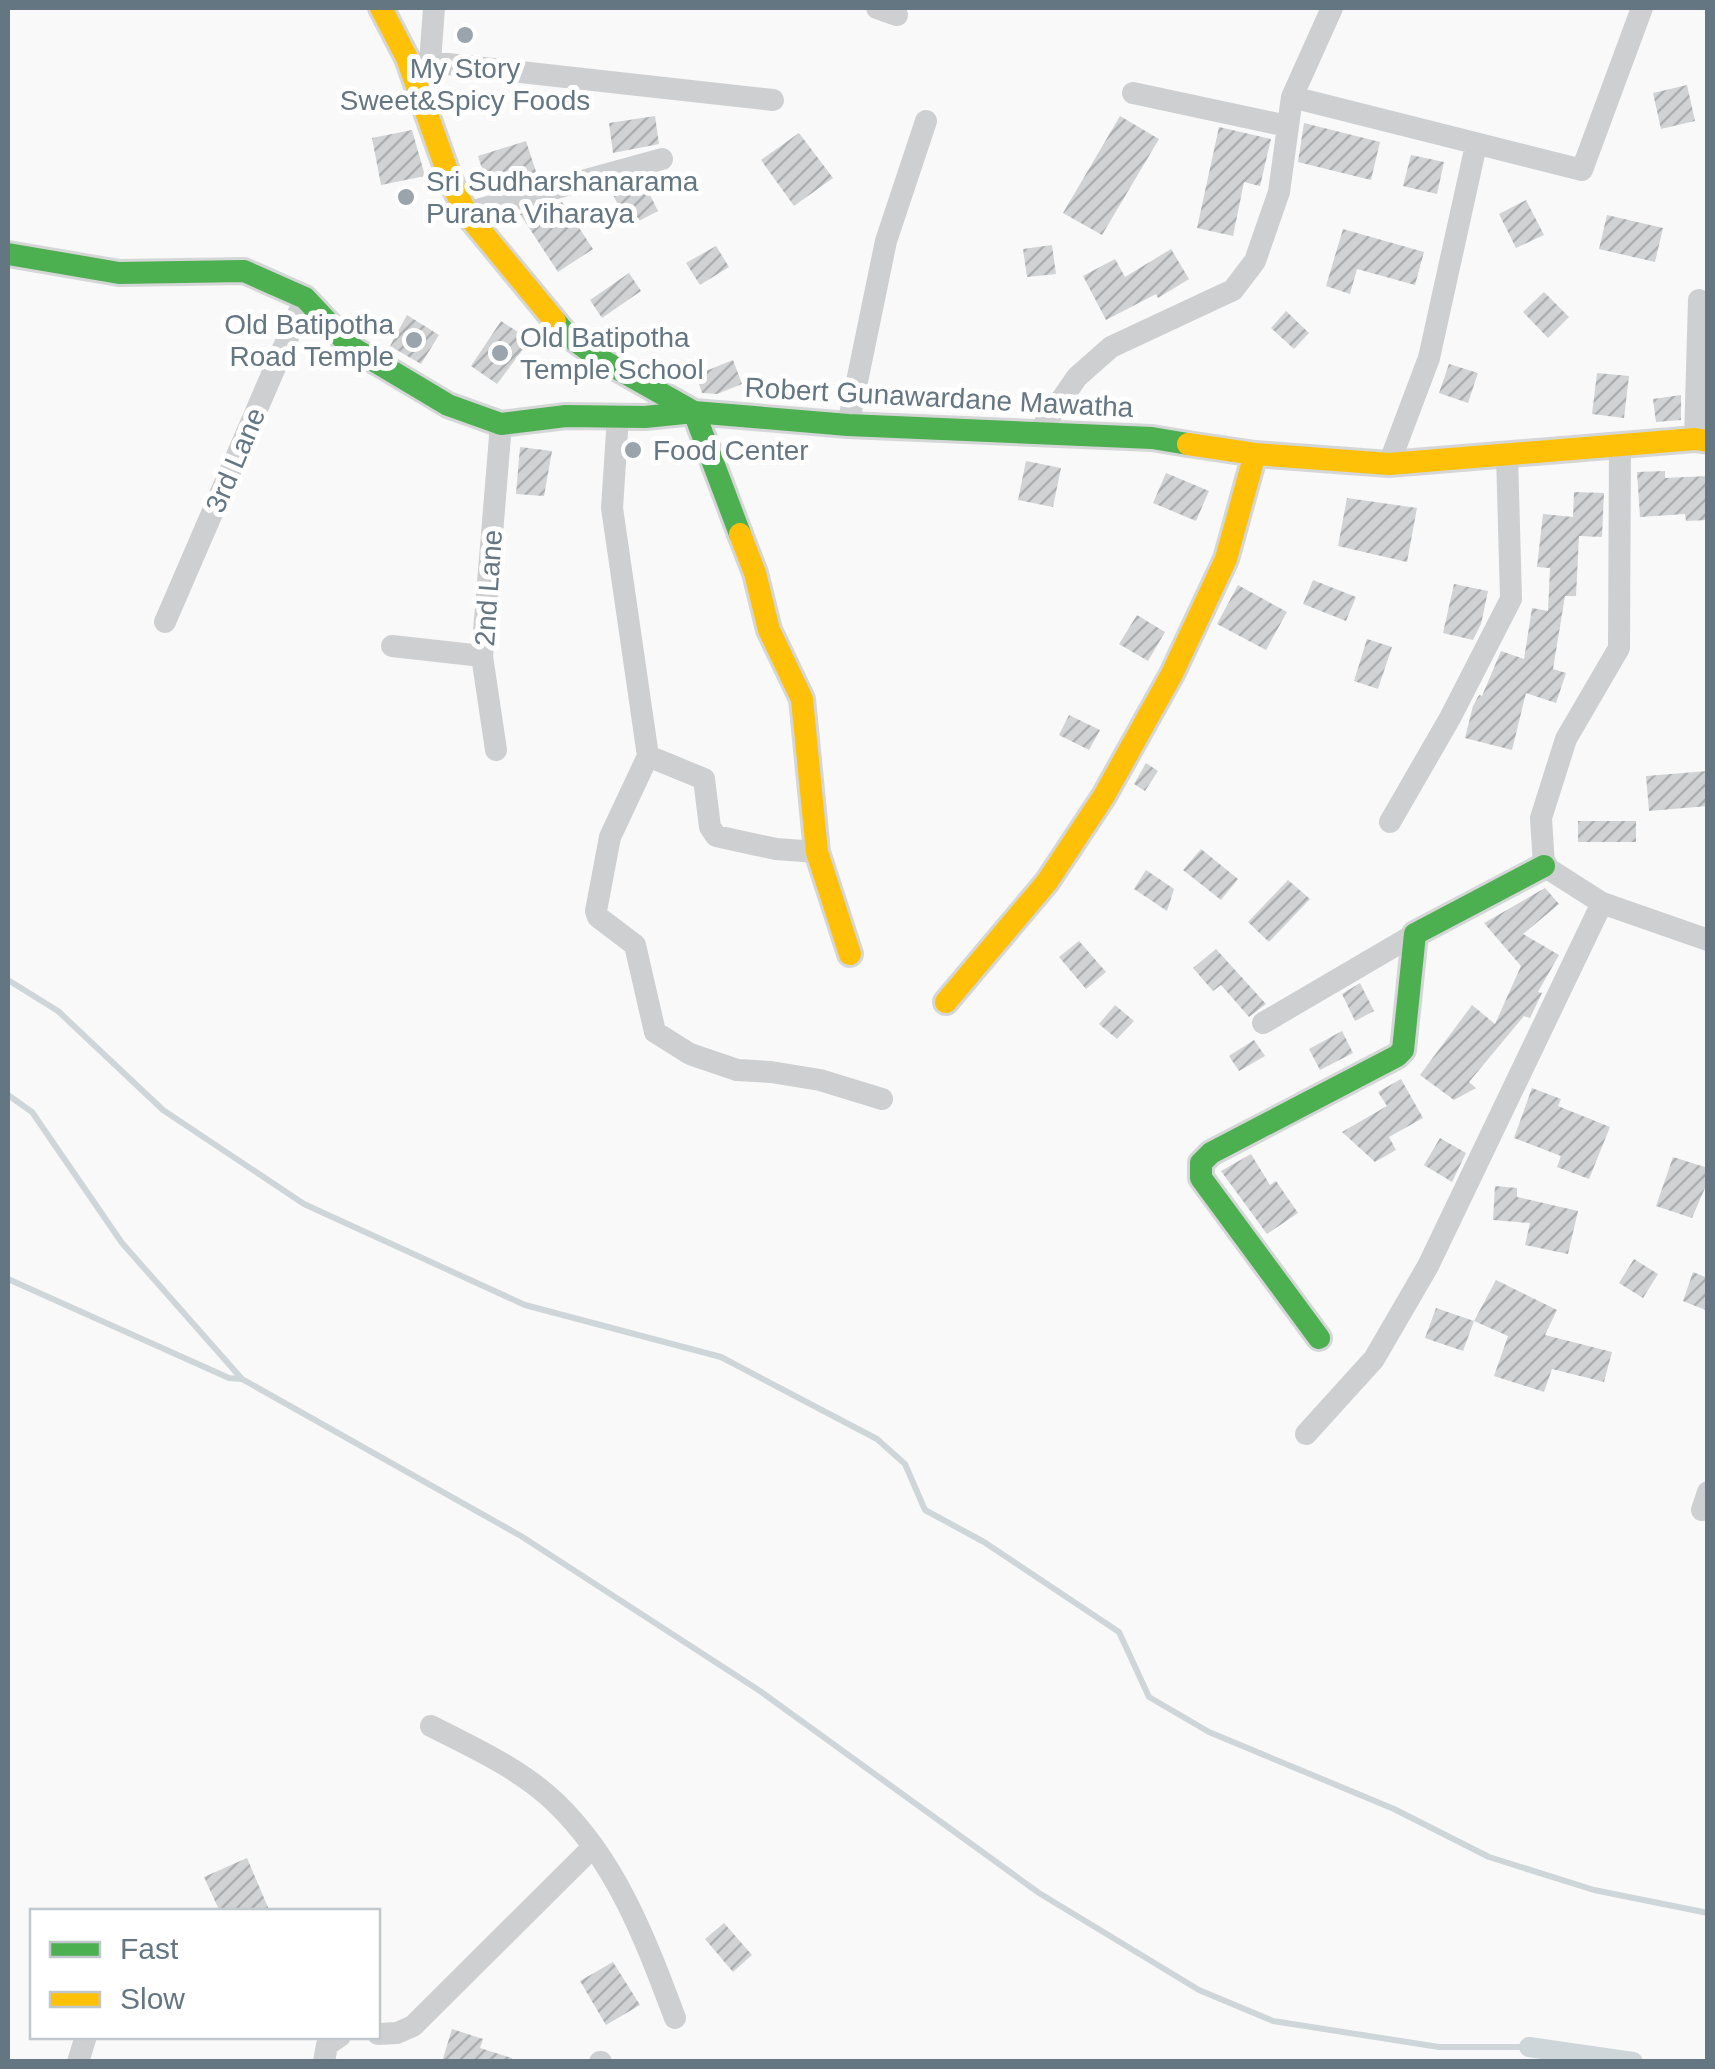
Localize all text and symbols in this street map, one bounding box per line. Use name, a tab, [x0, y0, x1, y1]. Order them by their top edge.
marker: My Story Sweet&Spicy Foods	[454, 24, 476, 46]
place label: My Story Sweet&Spicy Foods	[340, 53, 590, 116]
place label: Sri Sudharshanarama Purana Viharaya	[426, 166, 699, 229]
marker: Sri Sudharshanarama Purana Viharaya	[395, 186, 417, 208]
place label: Old Batipotha Road Temple	[224, 309, 394, 372]
place label: Old Batipotha Temple School	[520, 322, 704, 385]
marker: Old Batipotha Road Temple	[403, 329, 425, 351]
marker: Old Batipotha Temple School	[489, 342, 511, 364]
street label: Robert Gunawardane Mawatha	[744, 372, 1134, 423]
street label: 3rd Lane	[200, 403, 271, 517]
place label: Food Center	[653, 435, 809, 466]
marker: Food Center	[622, 439, 644, 461]
street label: 2nd Lane	[469, 529, 508, 647]
legend	[30, 1909, 380, 2039]
text: Fast	[120, 1932, 179, 1965]
text: Slow	[120, 1982, 185, 2015]

